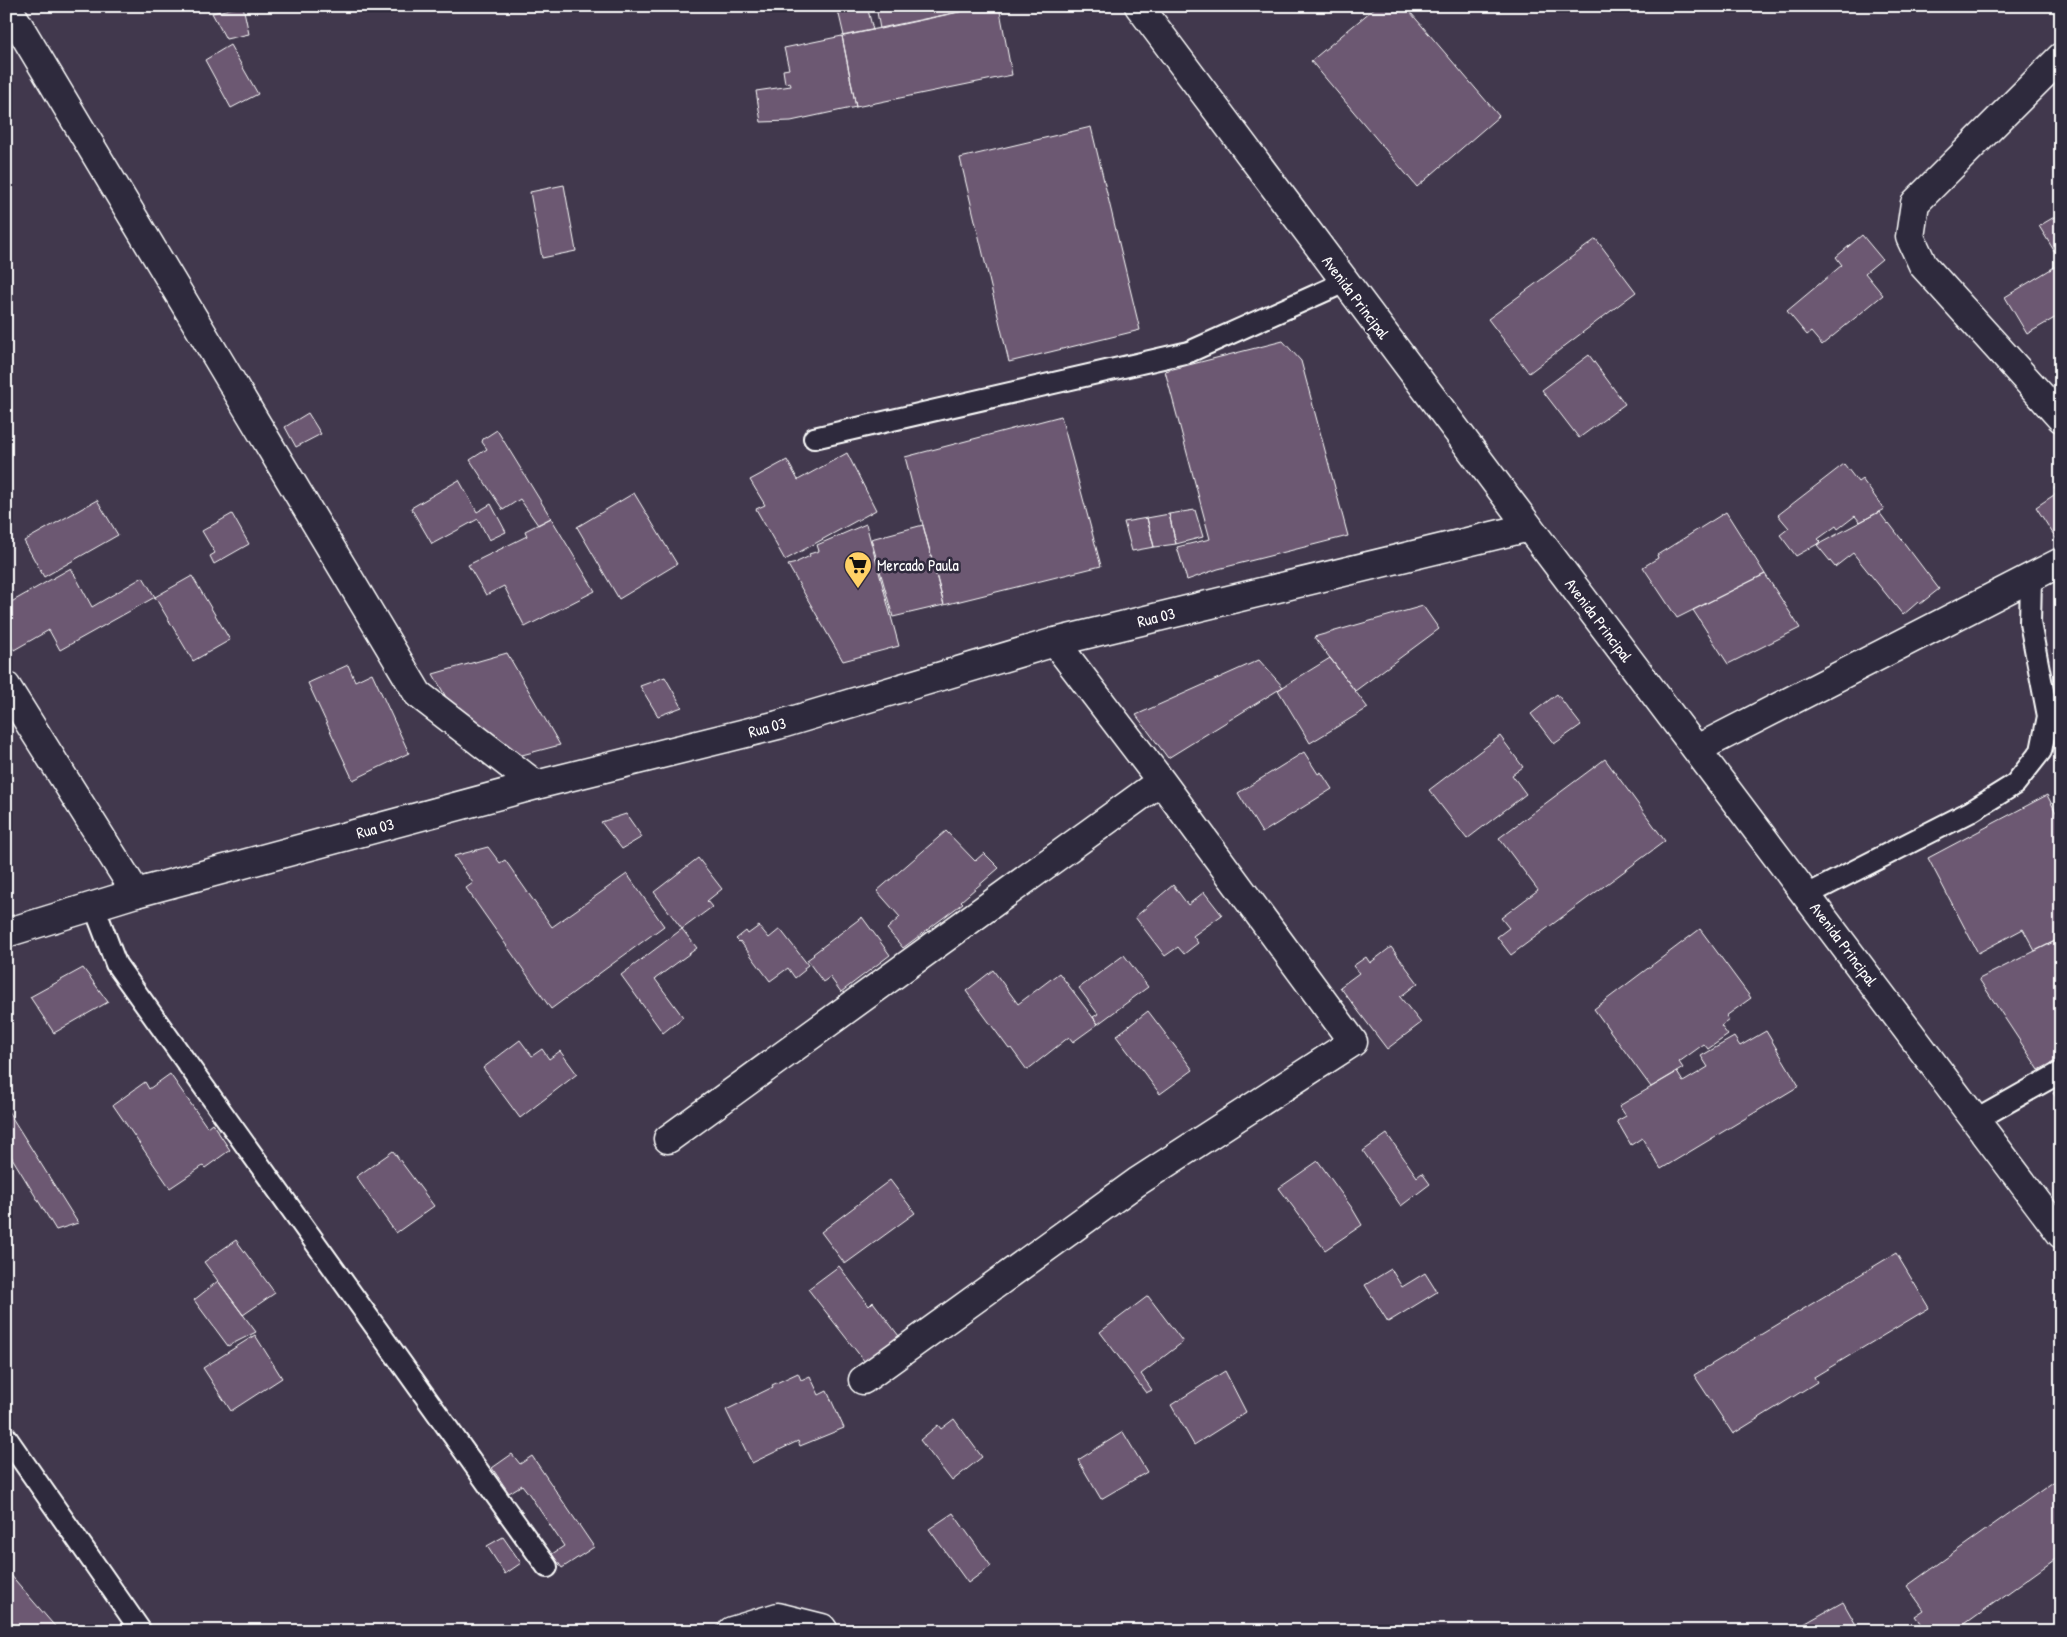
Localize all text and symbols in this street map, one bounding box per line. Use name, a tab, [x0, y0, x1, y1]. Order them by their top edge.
street label: Avenida Principal	[1317, 251, 1395, 344]
supermarket icon: Mercado Paula	[843, 550, 873, 589]
place label: Mercado Paula	[877, 554, 959, 576]
street label: Avenida Principal	[1560, 574, 1638, 667]
street label: Rua 03	[1135, 602, 1177, 632]
street label: Rua 03	[746, 711, 788, 743]
street label: Rua 03	[354, 812, 396, 844]
street label: Avenida Principal	[1805, 898, 1883, 991]

